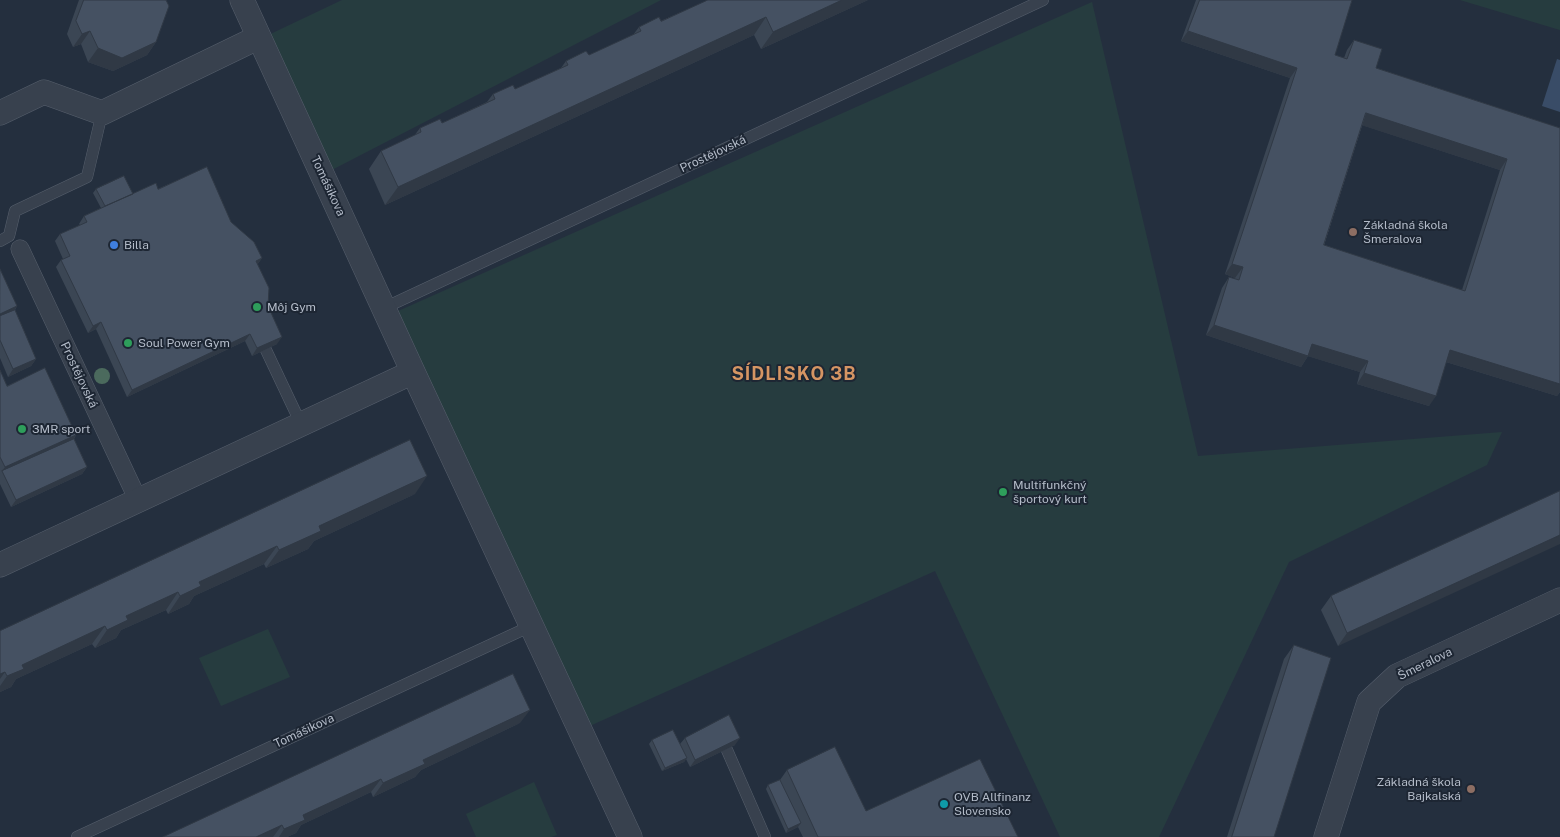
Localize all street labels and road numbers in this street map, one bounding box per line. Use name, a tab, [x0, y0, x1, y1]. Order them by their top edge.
street label: Prostějovská	[678, 132, 748, 176]
street label: Tomášikova	[308, 154, 348, 218]
street label: Prostějovská	[57, 340, 101, 410]
street label: Šmeralova	[1395, 645, 1455, 683]
street label: Tomášikova	[272, 711, 336, 751]

